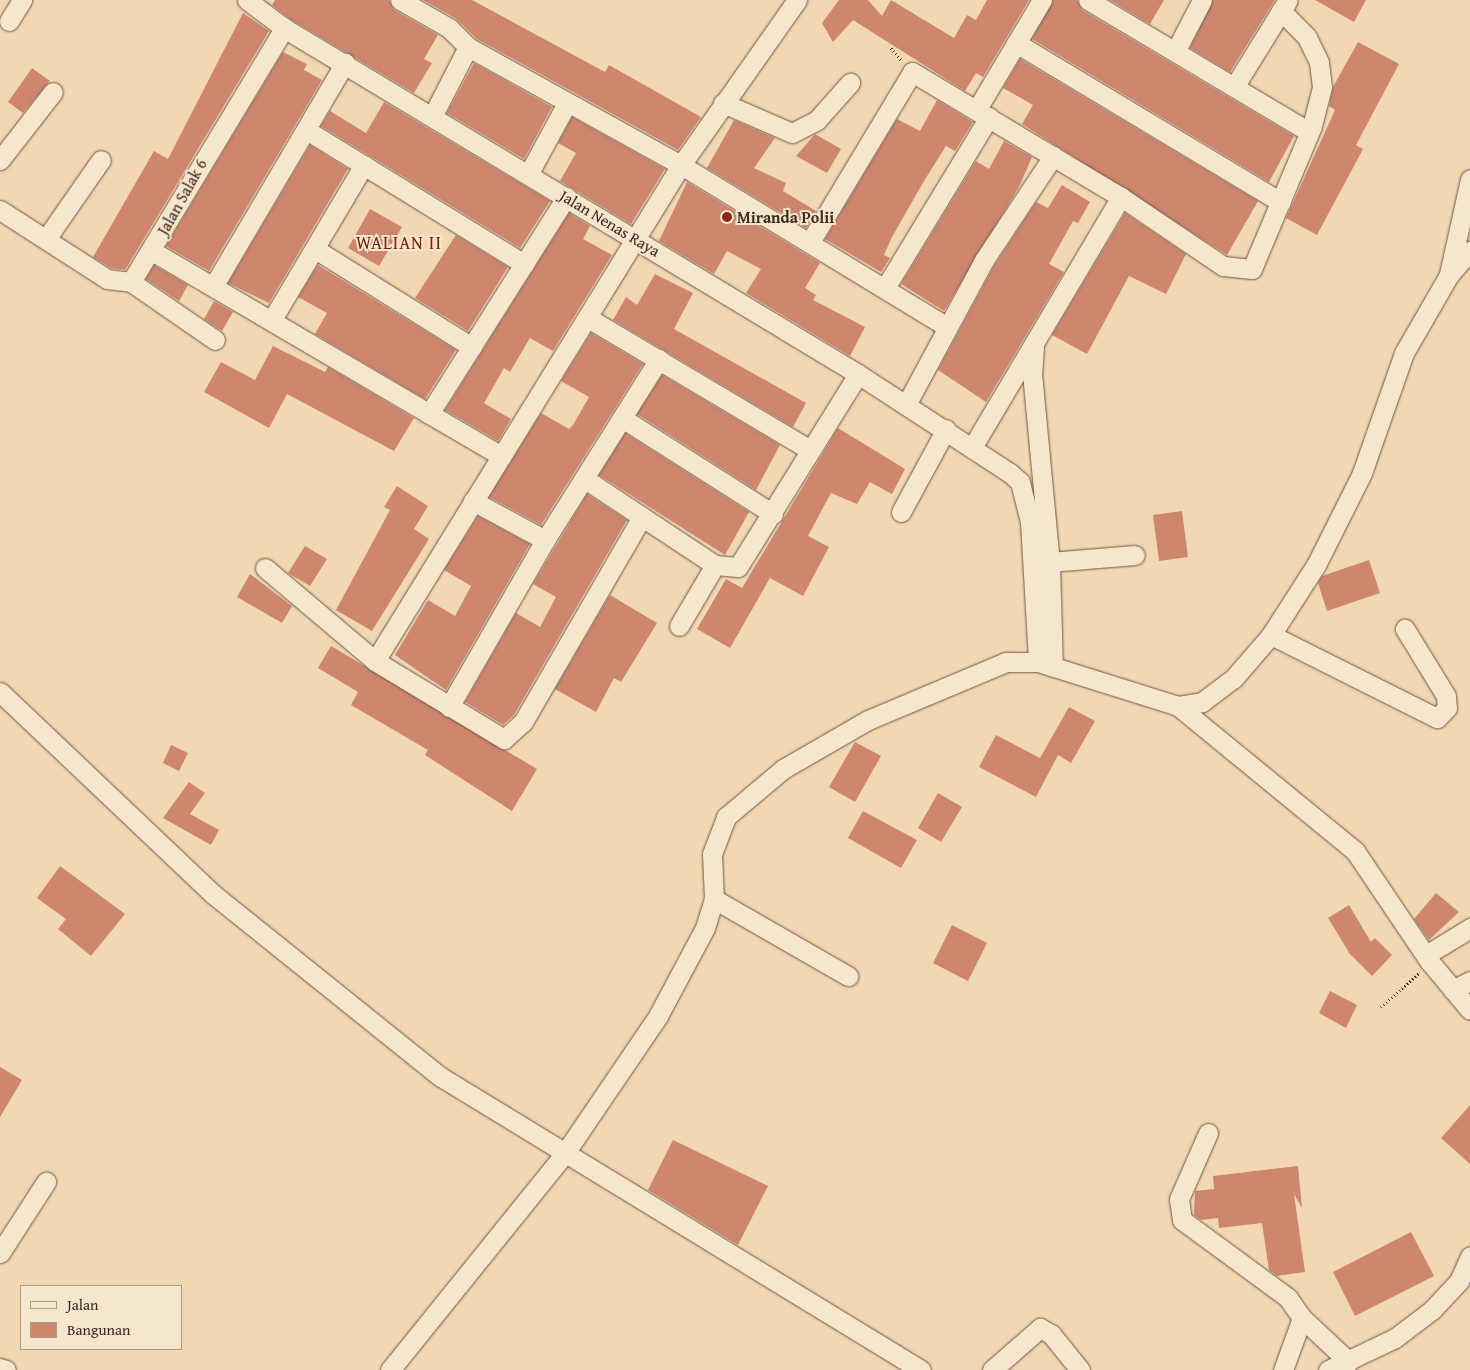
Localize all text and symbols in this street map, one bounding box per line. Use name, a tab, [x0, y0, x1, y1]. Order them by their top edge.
street label: Jalan Salak 6	[153, 156, 211, 238]
street label: Jalan Nenas Raya	[556, 186, 664, 260]
place label: Miranda Polii	[737, 207, 834, 227]
marker: Miranda Polii	[721, 211, 733, 223]
district label: WALIAN II	[355, 232, 443, 254]
legend	[20, 1285, 182, 1350]
text: Jalan	[67, 1294, 99, 1315]
text: Bangunan	[67, 1319, 131, 1340]

